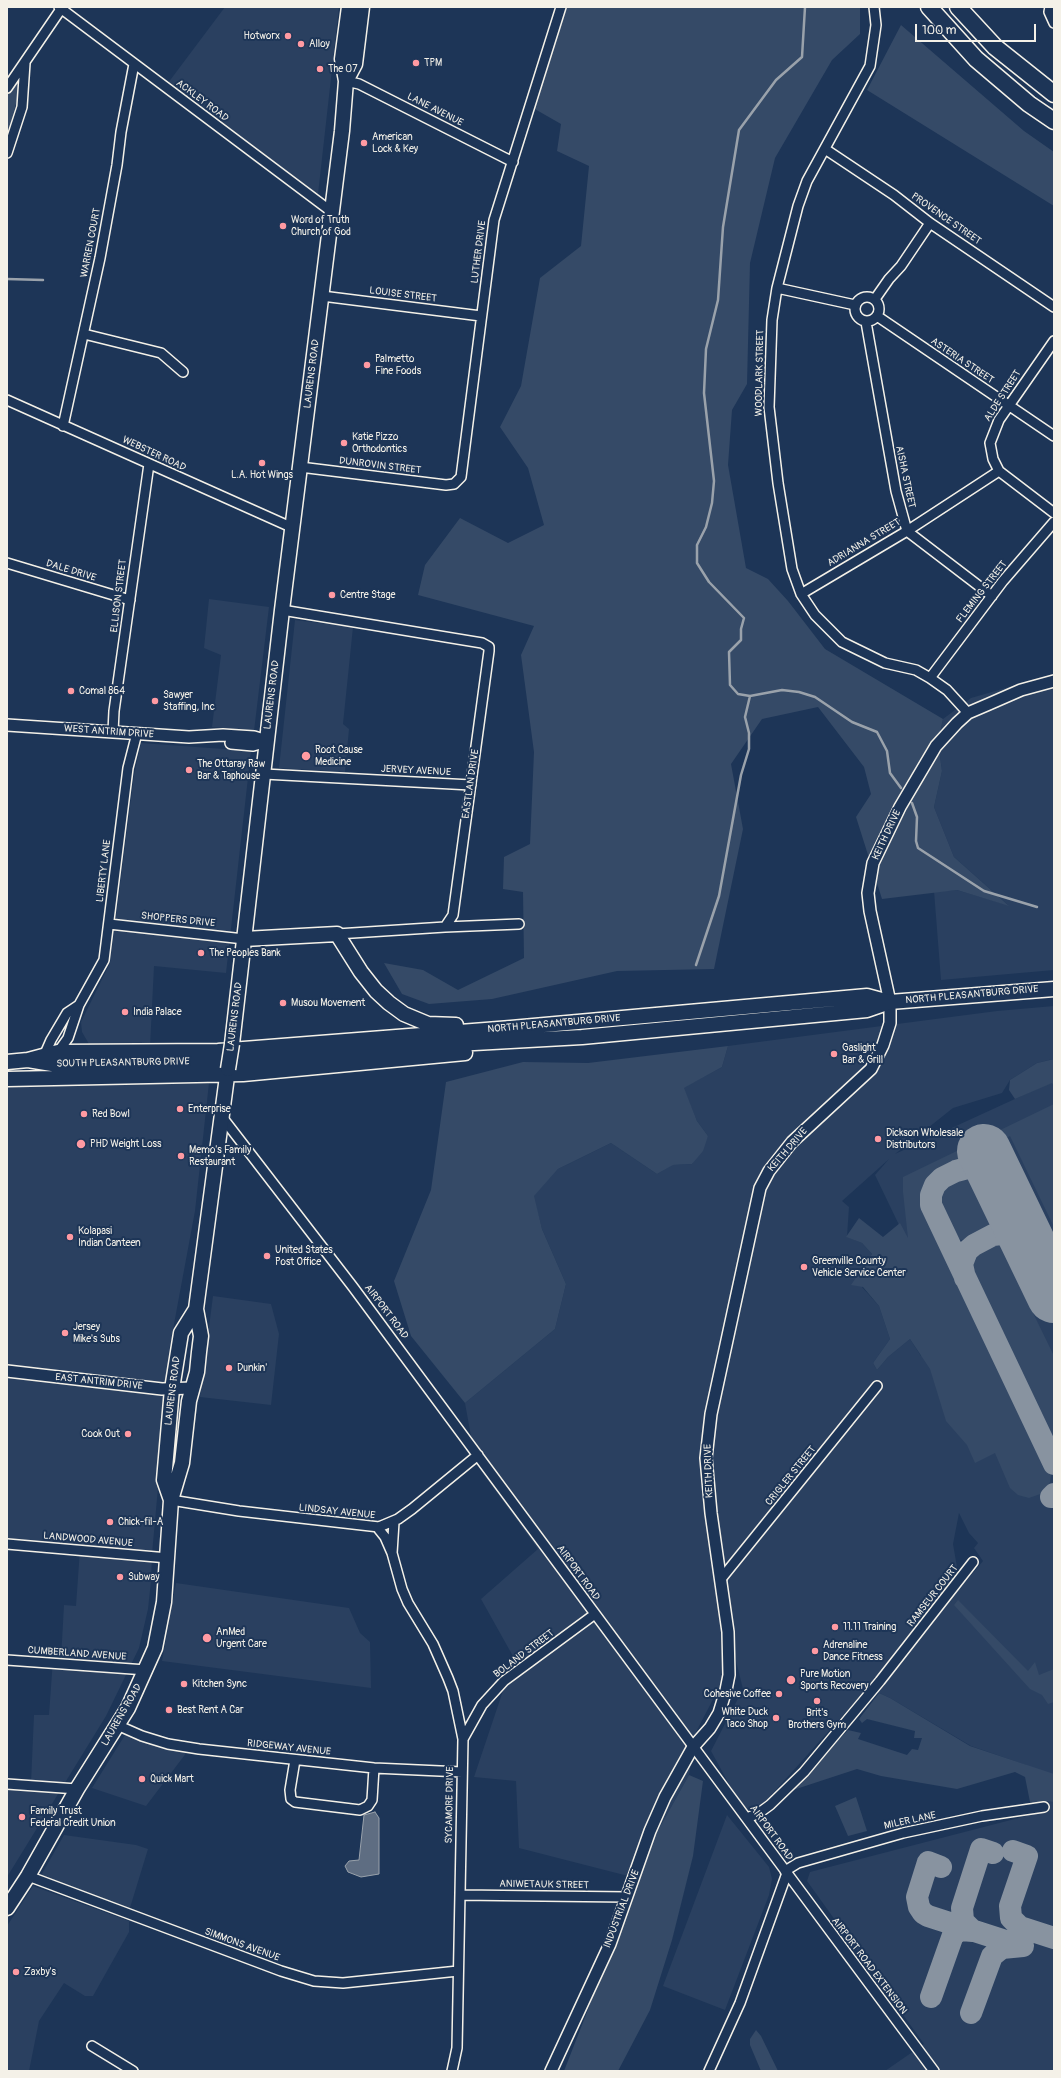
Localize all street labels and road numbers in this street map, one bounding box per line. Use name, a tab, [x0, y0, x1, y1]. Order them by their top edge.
street label: ACKLEY ROAD	[173, 77, 231, 125]
street label: LANE AVENUE	[405, 91, 465, 129]
street label: PROVENCE STREET	[909, 190, 983, 248]
street label: WARREN COURT	[78, 207, 104, 279]
street label: LUTHER DRIVE	[469, 220, 489, 284]
street label: LOUISE STREET	[369, 285, 437, 305]
street label: WOODLARK STREET	[753, 330, 767, 416]
street label: ASTERIA STREET	[928, 335, 996, 387]
street label: LAURENS ROAD	[302, 339, 322, 409]
street label: ALDE STREET	[982, 368, 1024, 424]
street label: WEBSTER ROAD	[120, 434, 188, 474]
street label: AISHA STREET	[893, 445, 917, 509]
street label: DUNROVIN STREET	[338, 455, 422, 477]
street label: ADRIANNA STREET	[825, 516, 903, 570]
street label: DALE DRIVE	[44, 558, 98, 584]
street label: ELLISON STREET	[109, 559, 129, 633]
street label: FLEMING STREET	[954, 559, 1010, 625]
street label: LAURENS ROAD	[262, 660, 282, 730]
street label: WEST ANTRIM DRIVE	[64, 723, 154, 741]
street label: EASTLAN DRIVE	[460, 748, 482, 820]
street label: JERVEY AVENUE	[381, 763, 451, 779]
street label: KEITH DRIVE	[870, 808, 904, 862]
street label: LIBERTY LANE	[94, 839, 114, 903]
street label: SHOPPERS DRIVE	[140, 910, 216, 930]
street label: LAURENS ROAD	[225, 982, 245, 1052]
street label: NORTH PLEASANTBURG DRIVE	[905, 983, 1039, 1007]
street label: NORTH PLEASANTBURG DRIVE	[487, 1012, 621, 1036]
street label: SOUTH PLEASANTBURG DRIVE	[56, 1056, 190, 1070]
street label: KEITH DRIVE	[766, 1126, 810, 1174]
street label: AIRPORT ROAD	[362, 1282, 410, 1342]
street label: LAURENS ROAD	[163, 1356, 183, 1426]
street label: EAST ANTRIM DRIVE	[55, 1371, 143, 1393]
street label: KEITH DRIVE	[702, 1444, 716, 1498]
street label: CRIGLER STREET	[763, 1444, 819, 1508]
street label: LINDSAY AVENUE	[298, 1502, 376, 1522]
street label: LANDWOOD AVENUE	[43, 1530, 133, 1550]
street label: AIRPORT ROAD	[554, 1543, 602, 1603]
street label: RAMSEUR COURT	[905, 1563, 961, 1629]
street label: BOLAND STREET	[491, 1627, 557, 1681]
street label: CUMBERLAND AVENUE	[27, 1645, 127, 1663]
street label: LAURENS ROAD	[99, 1682, 145, 1748]
street label: RIDGEWAY AVENUE	[246, 1738, 332, 1758]
street label: SYCAMORE DRIVE	[443, 1766, 457, 1844]
street label: AIRPORT ROAD	[747, 1803, 795, 1863]
street label: MILER LANE	[883, 1810, 937, 1832]
street label: INDUSTRIAL DRIVE	[602, 1868, 642, 1950]
street label: ANIWETAUK STREET	[499, 1878, 589, 1892]
street label: AIRPORT ROAD EXTENSION	[829, 1915, 909, 2017]
street label: SIMMONS AVENUE	[203, 1926, 281, 1964]

